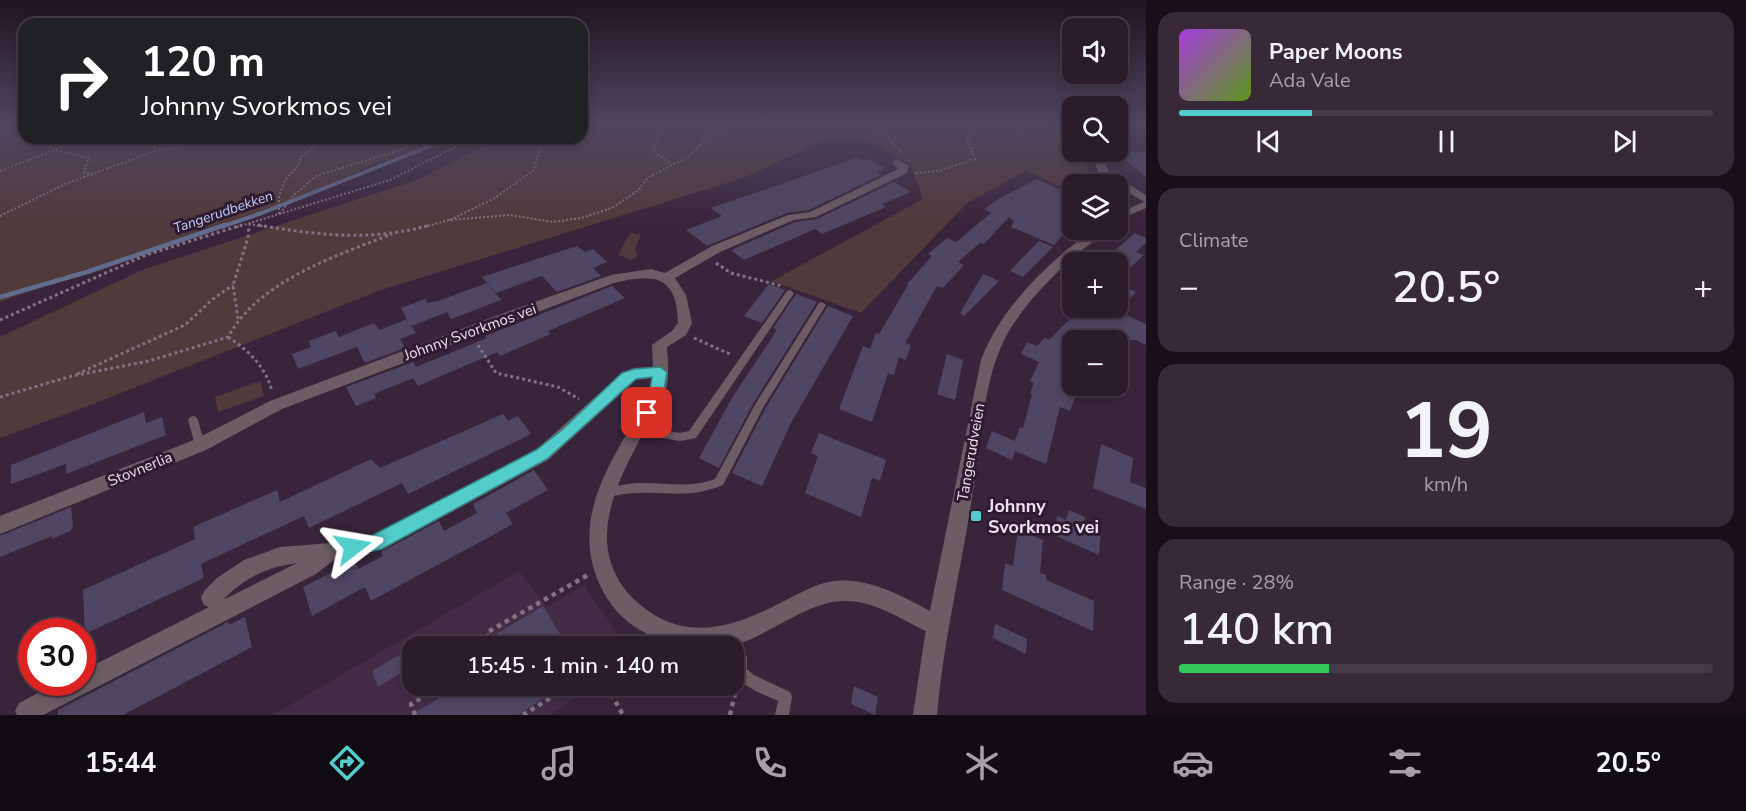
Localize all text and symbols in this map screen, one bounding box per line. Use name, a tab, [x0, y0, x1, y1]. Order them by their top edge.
map controls	[1062, 18, 1128, 396]
button: sound	[1062, 18, 1128, 84]
text: 120 m	[141, 34, 265, 91]
text: Paper Moons	[1269, 37, 1403, 67]
icon: right	[42, 42, 120, 120]
text: Ada Vale	[1269, 67, 1351, 94]
text: Johnny Svorkmos vei	[141, 88, 392, 125]
button: search	[1062, 96, 1128, 162]
icon: previous	[1252, 125, 1285, 158]
icon: pause	[1430, 125, 1463, 158]
icon: next	[1608, 125, 1641, 158]
button: layers	[1062, 174, 1128, 240]
water label: Tangerudbekken	[171, 186, 275, 238]
text: Climate	[1179, 227, 1248, 254]
button: +	[1062, 252, 1128, 318]
text: 20.5°	[1392, 257, 1500, 318]
text: −	[1179, 265, 1199, 310]
text: +	[1693, 265, 1713, 310]
street label: Johnny Svorkmos vei	[400, 299, 539, 366]
button: −	[1062, 330, 1128, 396]
text: 19	[1399, 378, 1493, 485]
pin	[621, 387, 672, 438]
icon: arrive	[630, 396, 663, 429]
street label: Tangerudveien	[953, 401, 989, 503]
street label: Stovnerlia	[105, 447, 175, 491]
text: km/h	[1424, 471, 1468, 498]
place label: Johnny Svorkmos vei	[987, 494, 1099, 539]
marker: Johnny Svorkmos vei	[969, 509, 983, 523]
position arrow	[321, 515, 385, 579]
text: Range · 28%	[1179, 569, 1294, 596]
text: 140 km	[1179, 599, 1334, 660]
speed limit sign: 30	[18, 618, 96, 696]
text: 15:45 · 1 min · 140 m	[467, 651, 679, 681]
icon: directions	[326, 742, 368, 784]
icon: music	[538, 742, 580, 784]
icon: phone	[749, 742, 791, 784]
icon: climate	[961, 742, 1003, 784]
icon: car	[1172, 742, 1214, 784]
icon: filters	[1384, 742, 1426, 784]
text: 15:44	[85, 745, 156, 782]
text: 20.5°	[1596, 745, 1661, 782]

